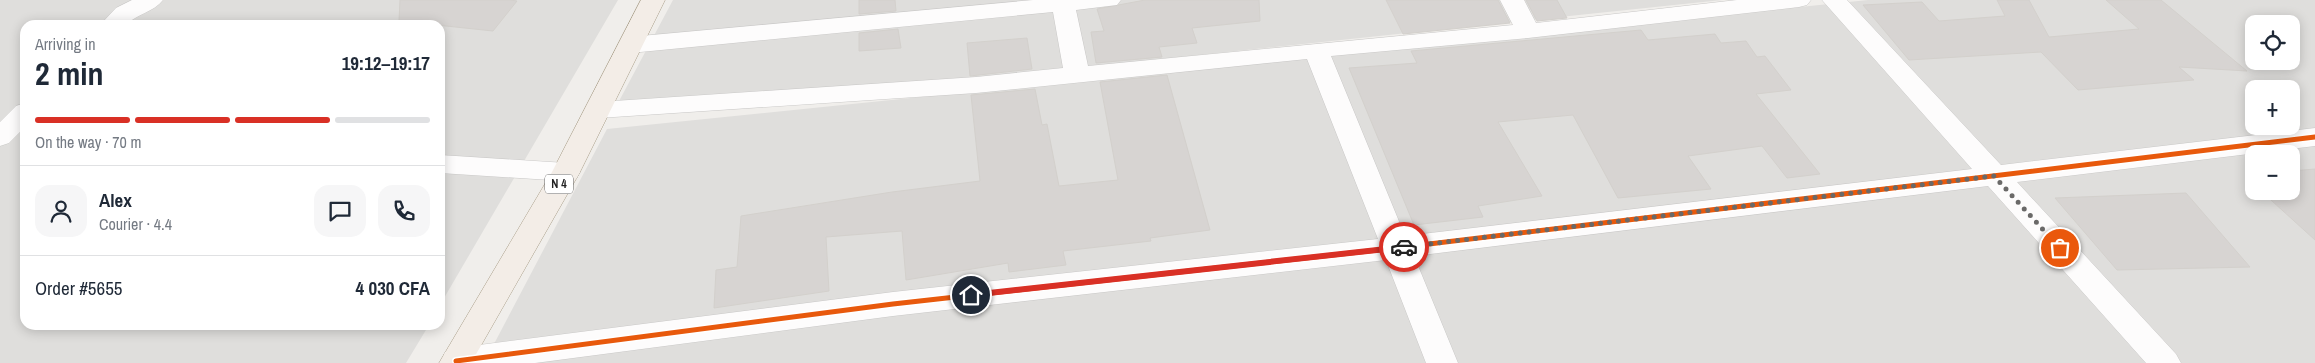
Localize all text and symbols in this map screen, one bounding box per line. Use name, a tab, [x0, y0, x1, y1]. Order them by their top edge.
map controls	[2245, 15, 2300, 200]
button: locate	[2245, 15, 2300, 70]
text: Arriving in	[35, 33, 96, 55]
text: 19:12–19:17	[342, 50, 430, 76]
text: 2 min	[35, 52, 104, 95]
button: +	[2245, 80, 2300, 135]
text: On the way · 70 m	[35, 131, 141, 153]
button: −	[2245, 145, 2300, 200]
road number: N 4	[545, 174, 573, 193]
button: person	[35, 185, 87, 237]
button: chat	[314, 185, 366, 237]
button: phone	[378, 185, 430, 237]
text: Alex	[99, 187, 132, 213]
text: Courier · 4.4	[99, 213, 172, 235]
courier	[1379, 222, 1429, 272]
pin	[2039, 227, 2081, 269]
icon: car	[1390, 233, 1418, 261]
icon: bag	[2046, 234, 2074, 262]
pin	[950, 274, 992, 316]
text: Order #5655	[35, 275, 122, 301]
text: 4 030 CFA	[356, 275, 430, 301]
icon: home	[957, 281, 985, 309]

